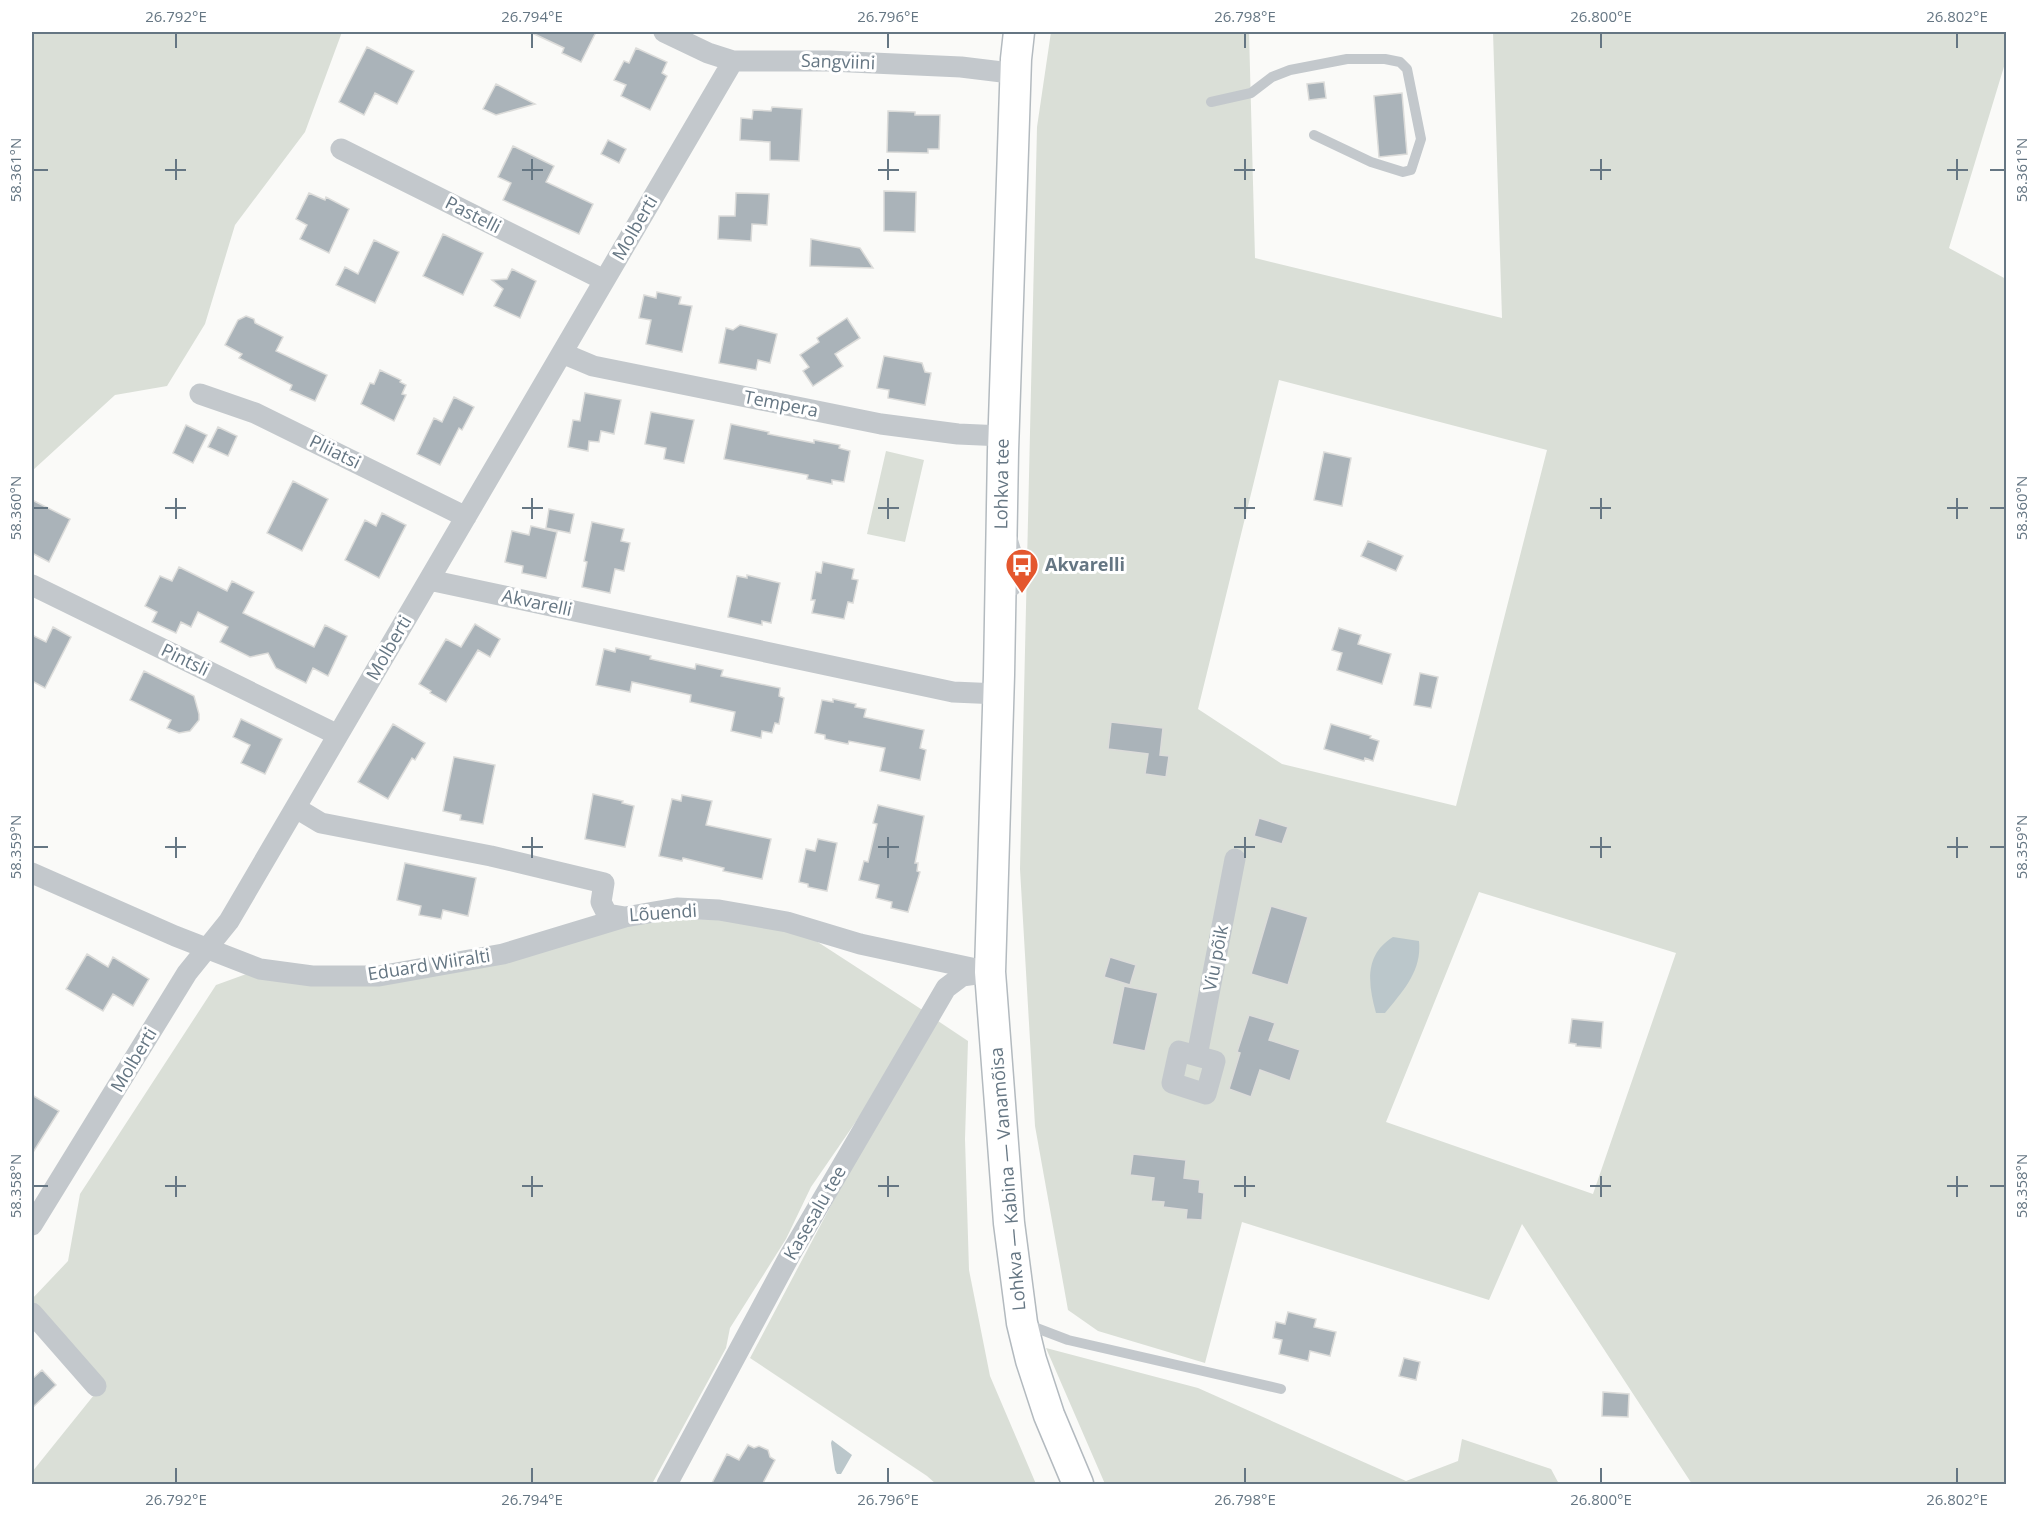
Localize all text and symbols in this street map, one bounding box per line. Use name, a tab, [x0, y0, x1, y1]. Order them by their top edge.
text: 26.792°E	[145, 6, 207, 26]
text: 26.794°E	[501, 6, 563, 26]
text: 26.796°E	[857, 6, 919, 26]
text: 26.798°E	[1214, 6, 1276, 26]
text: 26.800°E	[1570, 6, 1632, 26]
text: 26.802°E	[1926, 6, 1988, 26]
street label: Sangviini	[800, 48, 876, 74]
text: 58.361°N	[5, 138, 25, 202]
text: 58.361°N	[2011, 138, 2031, 202]
street label: Pastelli	[441, 190, 505, 238]
street label: Molberti	[606, 191, 662, 264]
street label: Tempera	[742, 384, 820, 422]
street label: Pliiatsi	[306, 428, 365, 474]
street label: Lohkva tee	[988, 438, 1014, 530]
text: 58.360°N	[5, 476, 25, 540]
text: 58.360°N	[2011, 476, 2031, 540]
bus stop icon: Akvarelli	[1004, 547, 1040, 594]
place label: Akvarelli	[1045, 552, 1125, 576]
street label: Akvarelli	[500, 583, 574, 621]
street label: Molberti	[360, 611, 416, 684]
street label: Pintsli	[157, 637, 213, 681]
text: 58.359°N	[5, 815, 25, 879]
text: 58.359°N	[2011, 815, 2031, 879]
street label: Lõuendi	[628, 898, 698, 926]
street label: Viu põik	[1197, 922, 1233, 993]
street label: Eduard Wiiralti	[366, 942, 492, 986]
street label: Molberti	[105, 1023, 162, 1096]
street label: Lohkva — Kabina — Vanamõisa	[984, 1046, 1030, 1312]
text: 58.358°N	[5, 1154, 25, 1218]
text: 58.358°N	[2011, 1154, 2031, 1218]
street label: Kasesalu tee	[777, 1161, 851, 1264]
text: 26.792°E	[145, 1489, 207, 1509]
text: 26.794°E	[501, 1489, 563, 1509]
text: 26.796°E	[857, 1489, 919, 1509]
text: 26.798°E	[1214, 1489, 1276, 1509]
text: 26.800°E	[1570, 1489, 1632, 1509]
text: 26.802°E	[1926, 1489, 1988, 1509]

